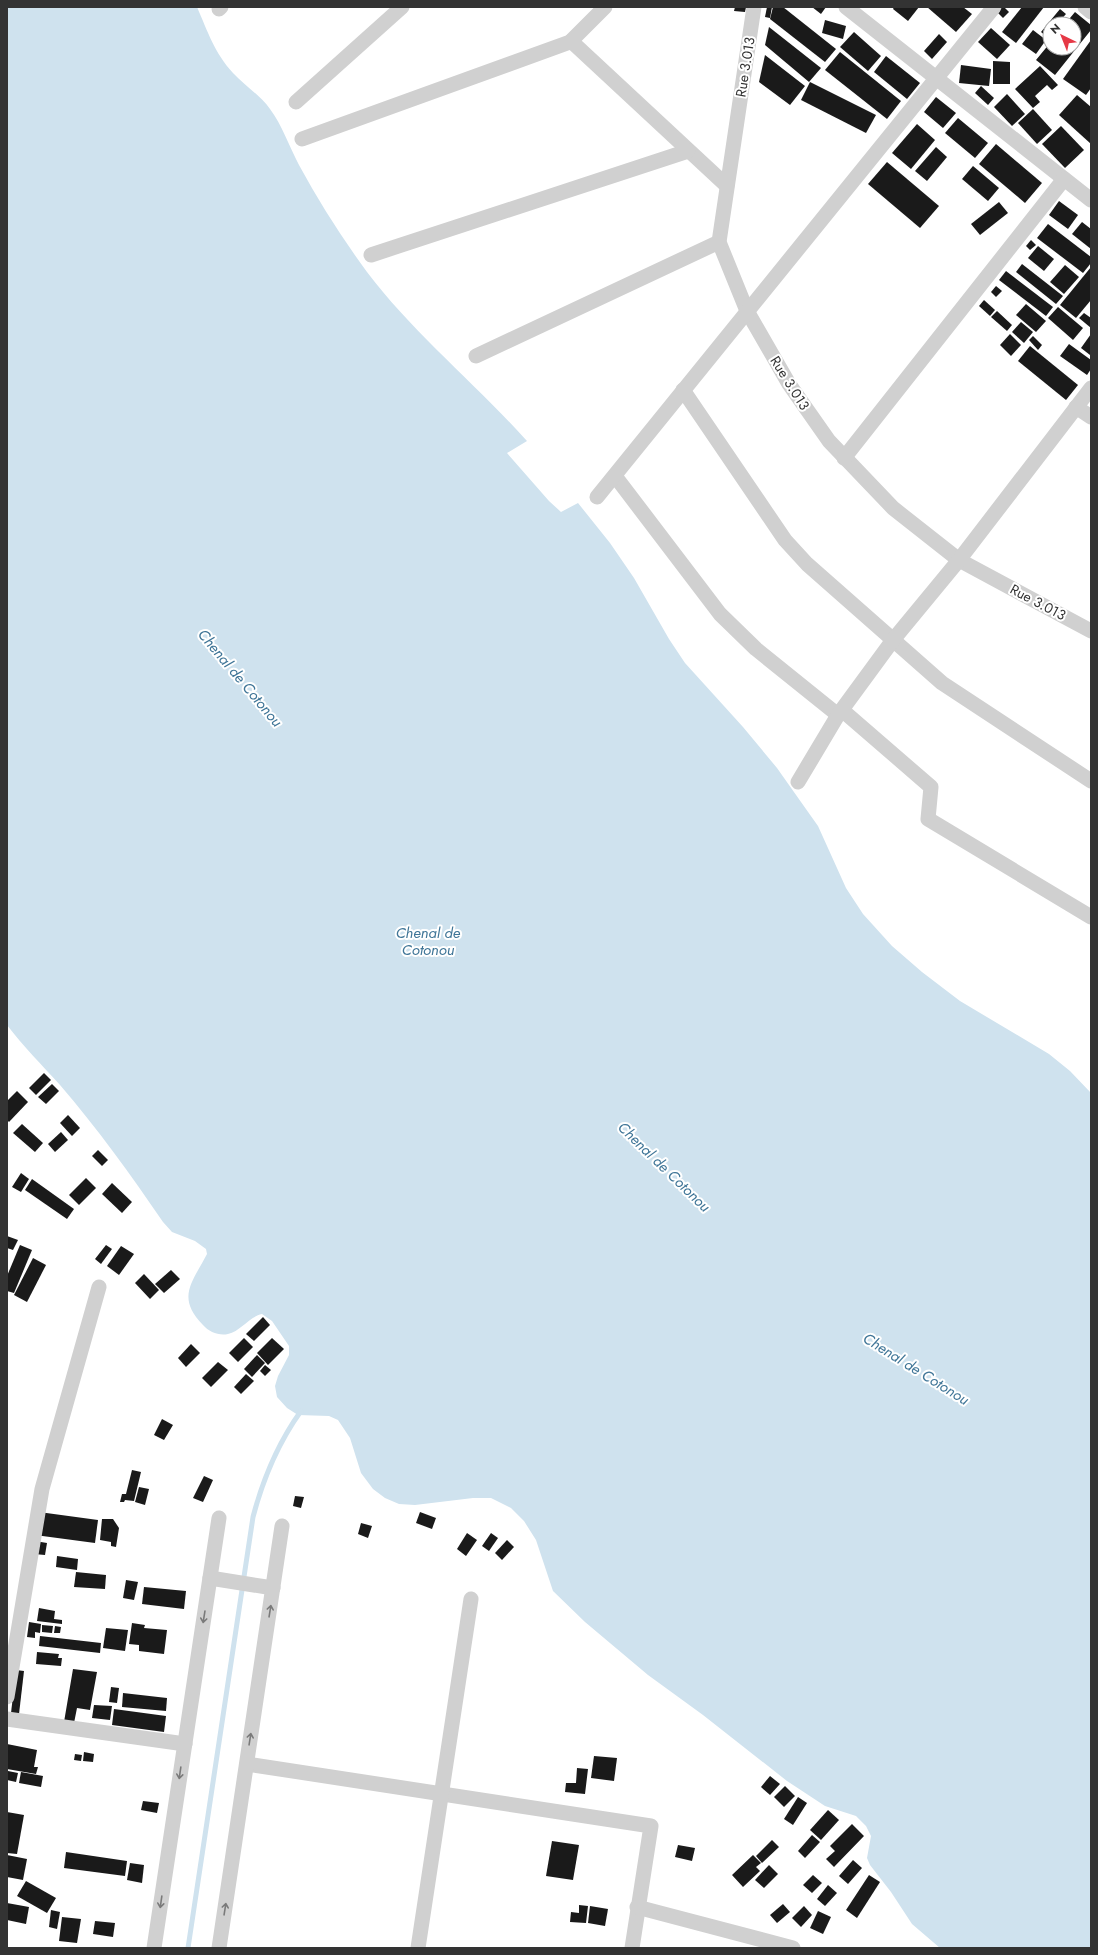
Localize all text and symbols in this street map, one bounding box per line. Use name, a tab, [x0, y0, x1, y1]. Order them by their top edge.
north arrow	[1042, 16, 1082, 56]
text: N	[1047, 20, 1064, 38]
street label: Rue 3.013	[730, 35, 760, 98]
street label: Rue 3.013	[765, 352, 815, 414]
street label: Rue 3.013	[1007, 579, 1070, 625]
water label: Chenal de Cotonou	[192, 624, 288, 732]
water label: Chenal de Cotonou	[396, 922, 461, 961]
water label: Chenal de Cotonou	[613, 1117, 716, 1217]
water label: Chenal de Cotonou	[859, 1327, 974, 1411]
one-way arrow	[266, 1605, 274, 1618]
one-way arrow	[200, 1610, 208, 1623]
one-way arrow	[246, 1733, 254, 1746]
one-way arrow	[176, 1766, 184, 1779]
one-way arrow	[157, 1895, 165, 1908]
one-way arrow	[221, 1903, 229, 1916]

